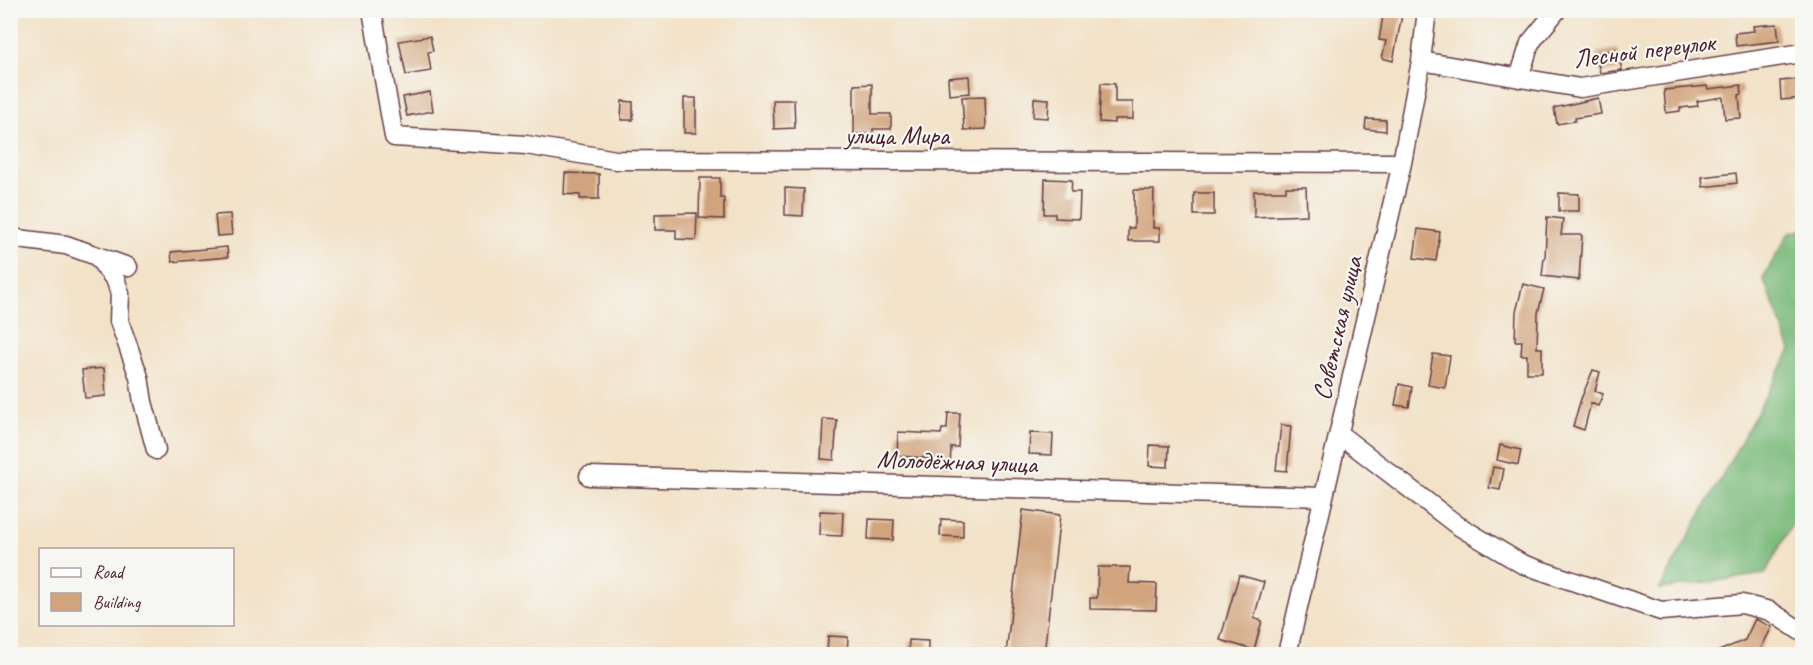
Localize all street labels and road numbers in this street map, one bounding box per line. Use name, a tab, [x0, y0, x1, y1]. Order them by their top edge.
street label: Лесной переулок	[1572, 25, 1719, 76]
street label: улица Мира	[843, 119, 951, 152]
street label: Советская улица	[1305, 251, 1370, 403]
street label: Молодёжная улица	[876, 442, 1039, 481]

